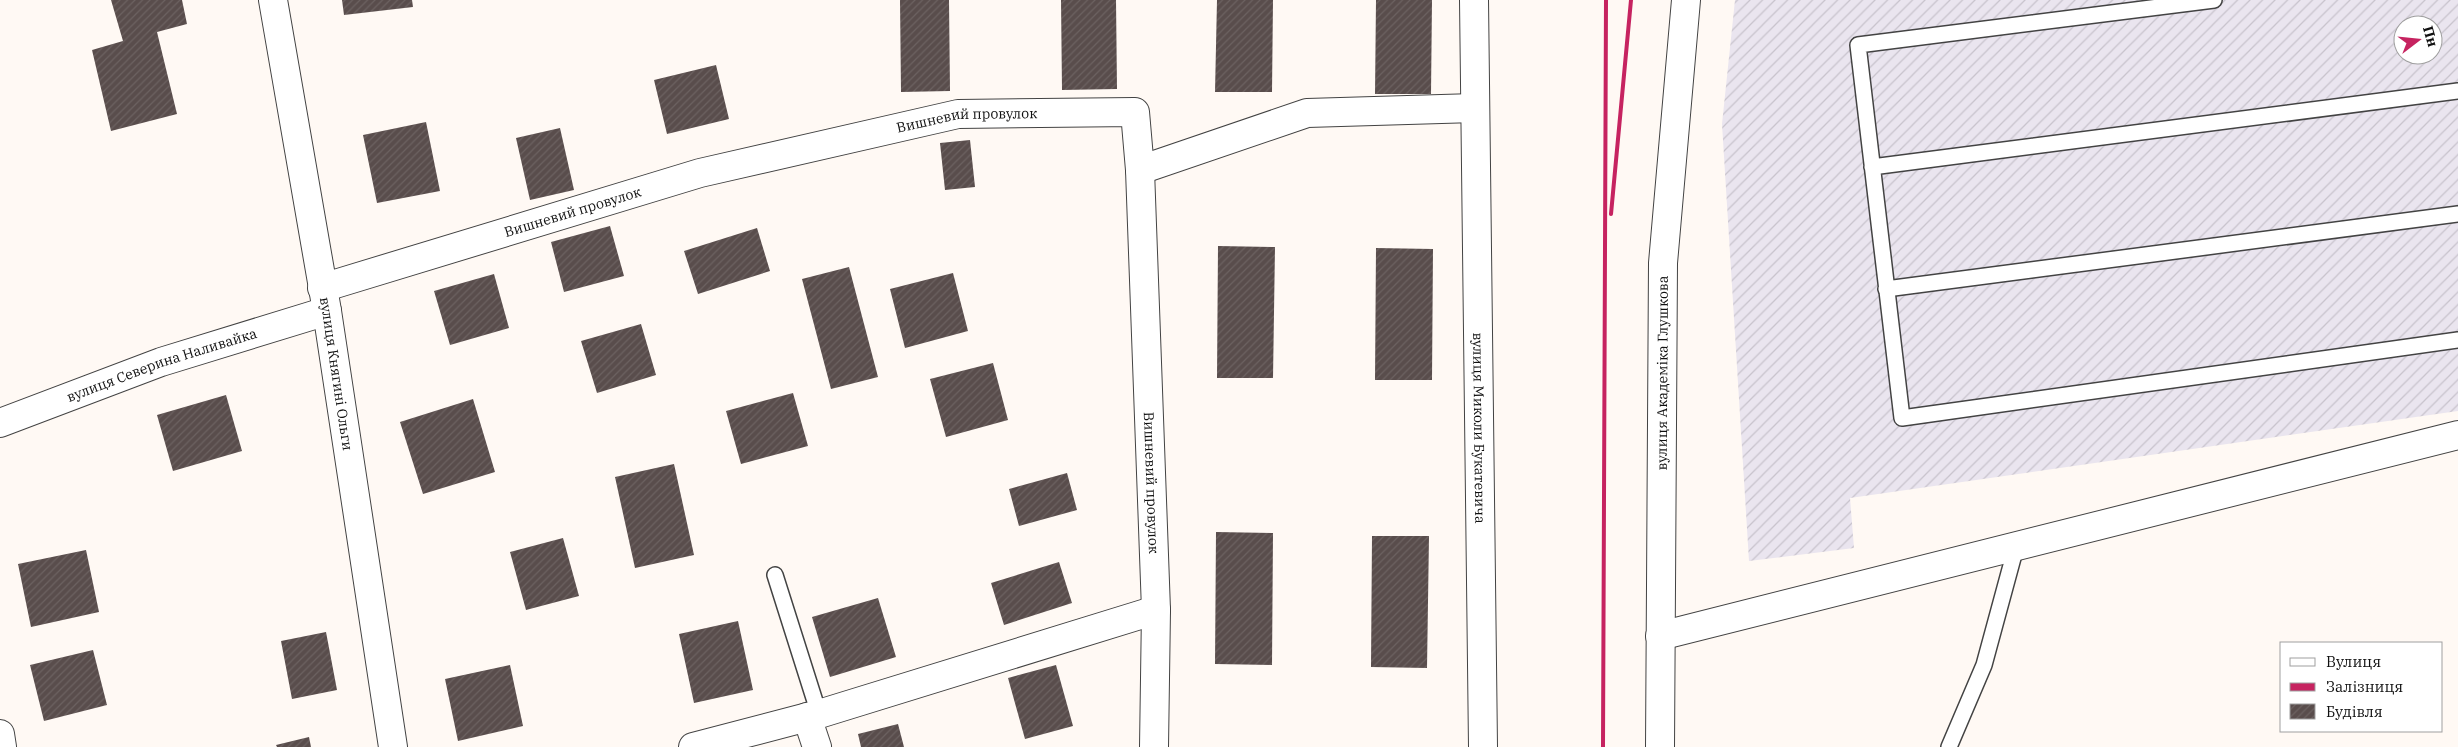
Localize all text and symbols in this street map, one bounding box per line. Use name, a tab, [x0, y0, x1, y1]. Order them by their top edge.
north arrow	[2393, 15, 2443, 65]
text: Пн	[2419, 24, 2442, 49]
street label: Вишневий провулок	[895, 104, 1037, 137]
street label: Вишневий провулок	[502, 182, 643, 241]
street label: вулиця Академіка Глушкова	[1653, 275, 1672, 470]
street label: вулиця Княгині Ольги	[316, 296, 357, 452]
street label: вулиця Северина Наливайка	[64, 324, 259, 406]
street label: вулиця Миколи Букатевича	[1469, 332, 1489, 524]
street label: Вишневий провулок	[1140, 411, 1163, 554]
legend	[2280, 642, 2443, 732]
text: Вулиця	[2326, 652, 2381, 671]
text: Залізниця	[2326, 677, 2403, 696]
text: Будівля	[2326, 702, 2383, 721]

